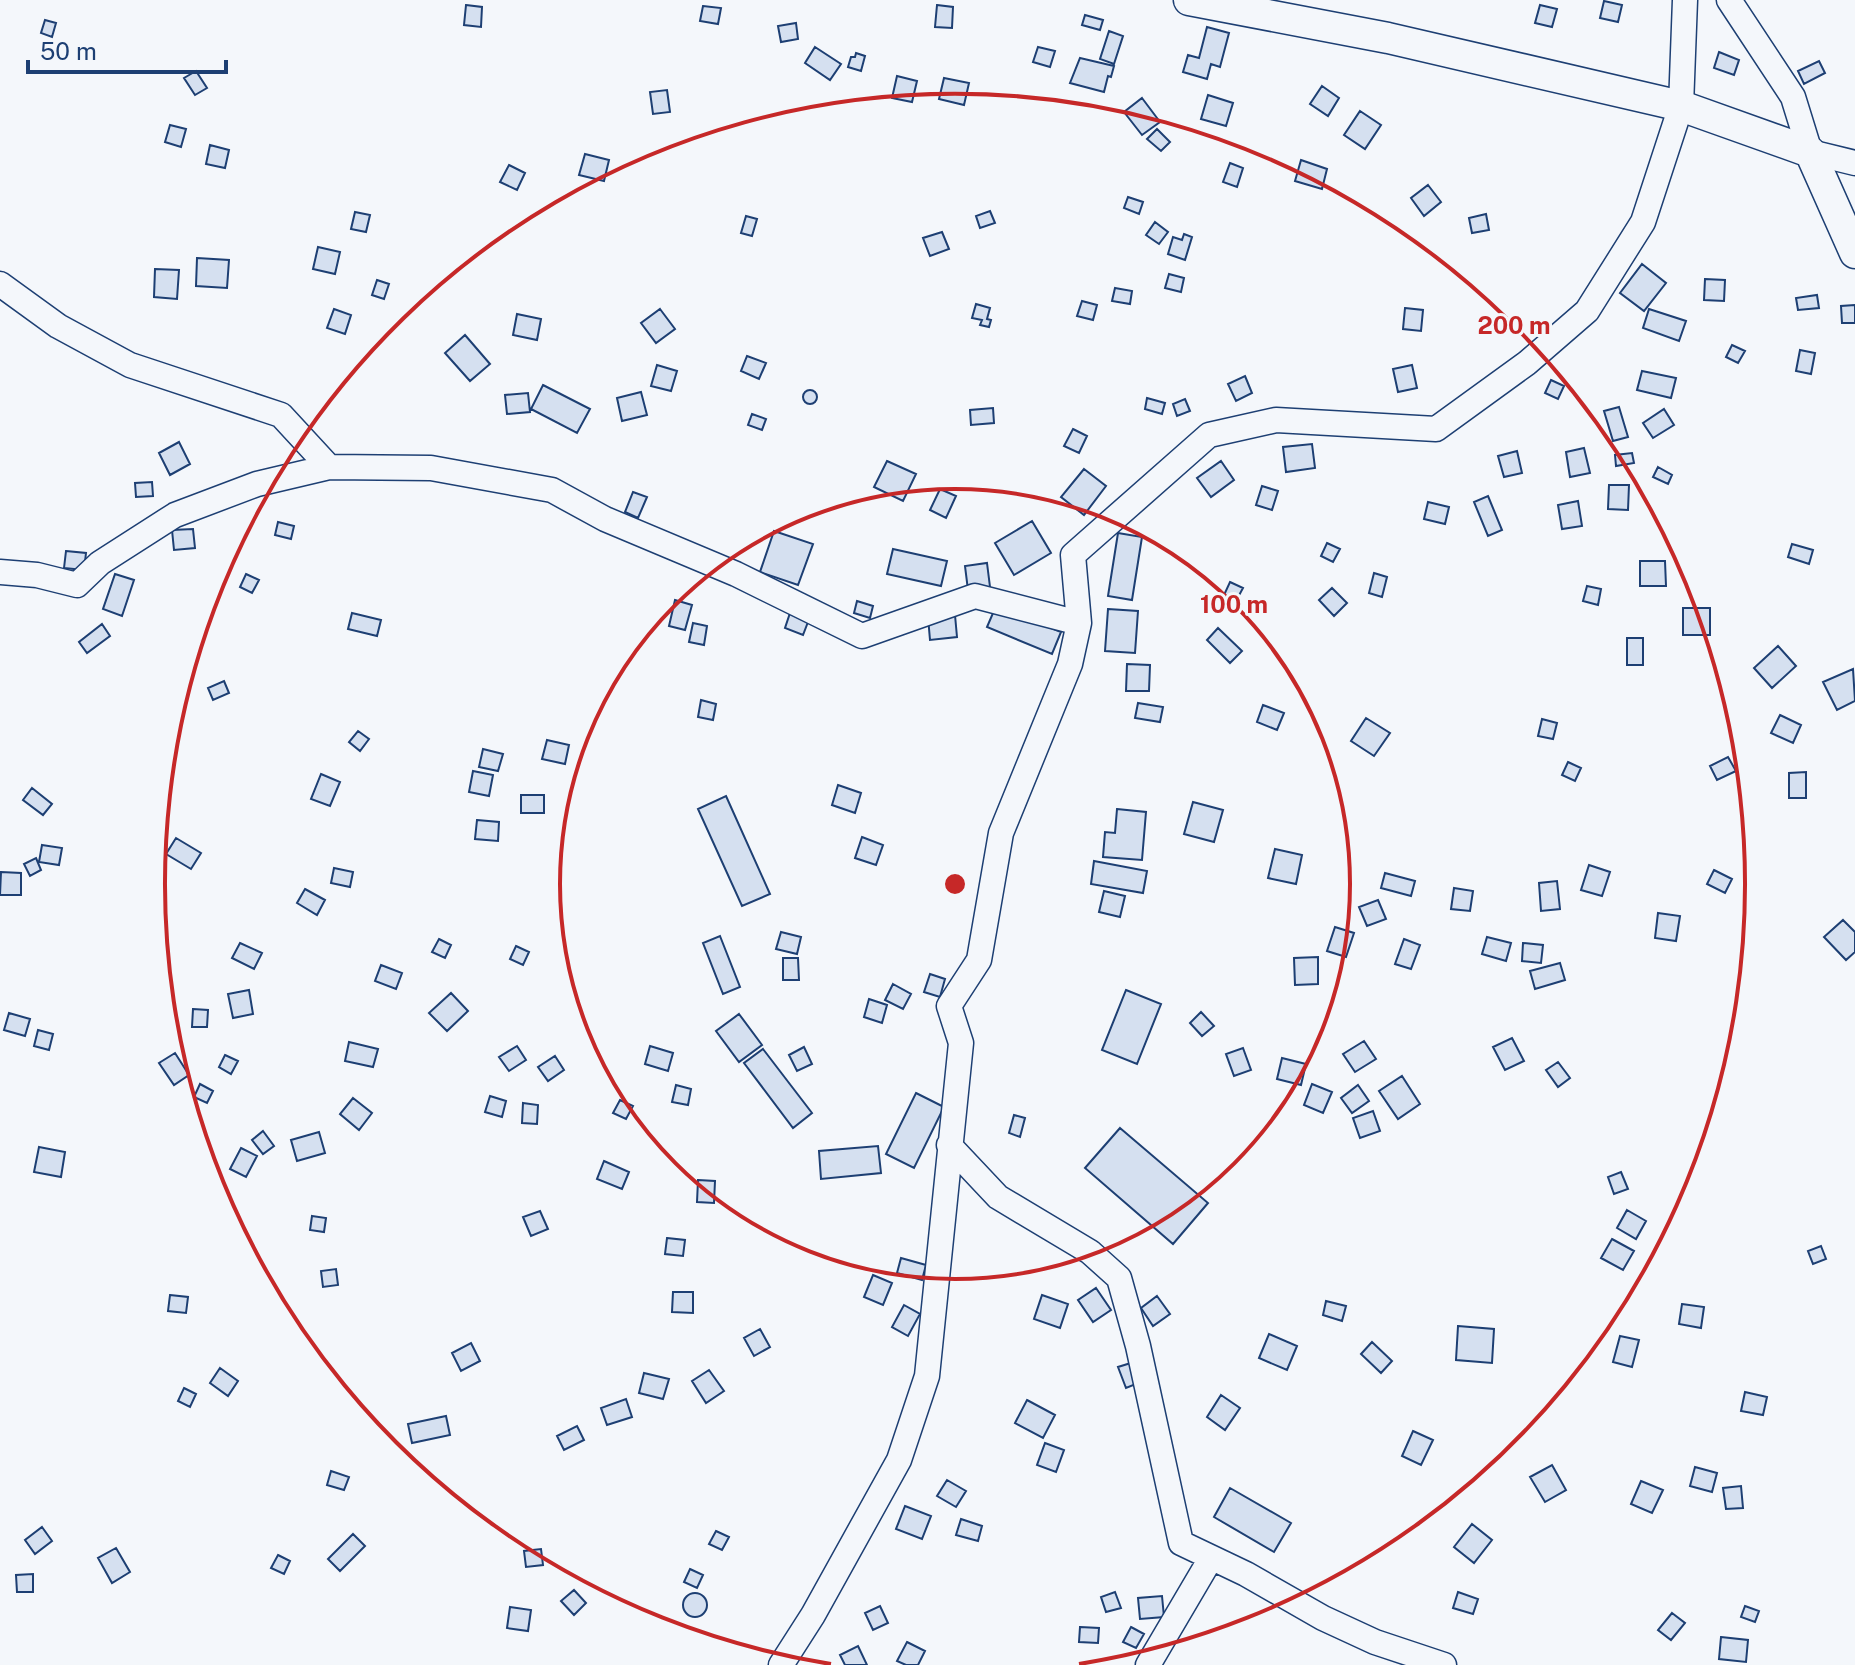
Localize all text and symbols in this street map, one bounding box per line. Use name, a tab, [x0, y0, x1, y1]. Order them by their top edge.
scale bar	[28, 24, 226, 74]
text: 50 m	[40, 37, 97, 65]
text: 200 m	[1477, 311, 1551, 339]
text: 100 m	[1200, 590, 1268, 618]
centre of rings	[941, 870, 969, 898]

